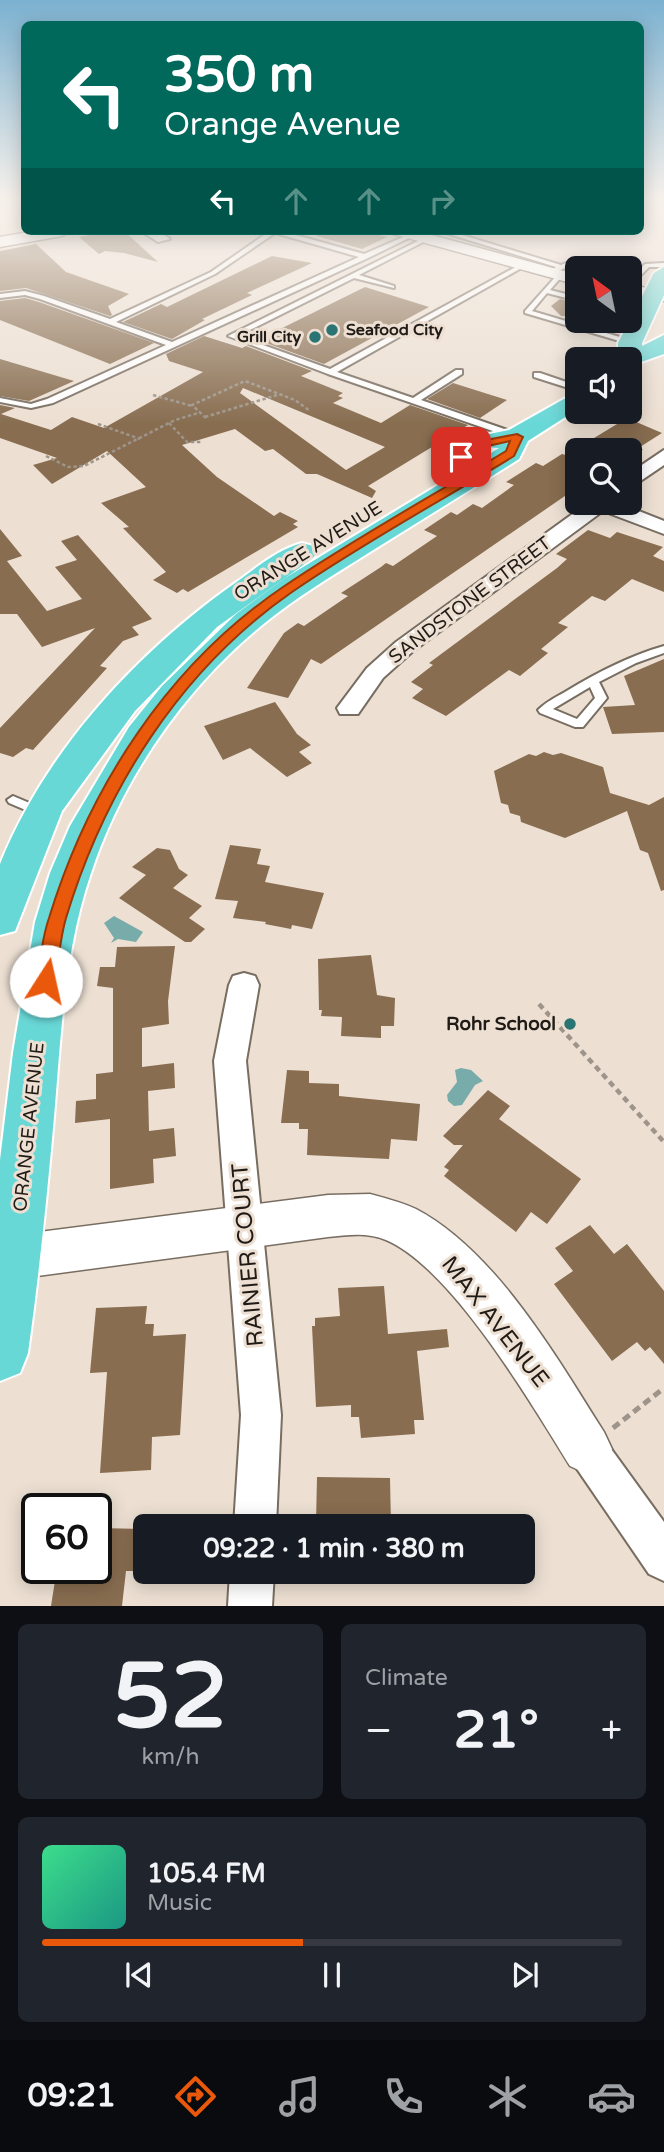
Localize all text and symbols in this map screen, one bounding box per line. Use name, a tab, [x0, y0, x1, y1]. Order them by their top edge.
text: 350 m	[164, 46, 314, 105]
icon: left	[49, 49, 140, 140]
text: Orange Avenue	[164, 106, 401, 144]
icon: left	[204, 182, 242, 220]
icon: ahead	[277, 182, 315, 220]
icon: ahead	[350, 182, 388, 220]
icon: right	[423, 182, 461, 220]
north arrow	[565, 256, 642, 332]
map controls	[565, 256, 642, 515]
place label: Seafood City	[346, 320, 443, 340]
marker: Seafood City	[324, 322, 340, 338]
place label: Grill City	[237, 327, 301, 347]
marker: Grill City	[307, 329, 323, 345]
button: sound	[565, 347, 642, 424]
pin	[431, 427, 491, 487]
icon: arrive	[442, 438, 480, 476]
button: search	[565, 438, 642, 515]
street label: ORANGE AVENUE	[230, 497, 386, 605]
street label: SANDSTONE STREET	[385, 532, 556, 668]
position arrow	[9, 944, 83, 1018]
place label: Rohr School	[446, 1013, 556, 1035]
marker: Rohr School	[562, 1016, 578, 1032]
street label: ORANGE AVENUE	[9, 1041, 49, 1213]
street label: RAINIER COURT	[226, 1162, 270, 1348]
street label: MAX AVENUE	[435, 1251, 555, 1393]
speed limit sign: 60	[21, 1493, 112, 1584]
text: 09:22 · 1 min · 380 m	[203, 1533, 465, 1564]
text: 52	[113, 1642, 228, 1752]
text: Climate	[365, 1664, 448, 1692]
text: 21°	[454, 1699, 539, 1762]
text: −	[365, 1708, 392, 1754]
text: +	[601, 1708, 622, 1754]
text: km/h	[142, 1743, 199, 1771]
text: 105.4 FM	[147, 1858, 266, 1889]
text: Music	[147, 1889, 212, 1917]
icon: previous	[120, 1956, 158, 1994]
icon: pause	[313, 1956, 351, 1994]
icon: next	[506, 1956, 544, 1994]
icon: directions	[171, 2072, 220, 2121]
icon: music	[275, 2072, 324, 2121]
icon: phone	[379, 2072, 428, 2121]
icon: climate	[483, 2072, 532, 2121]
icon: car	[587, 2072, 636, 2121]
text: 09:21	[28, 2077, 116, 2115]

